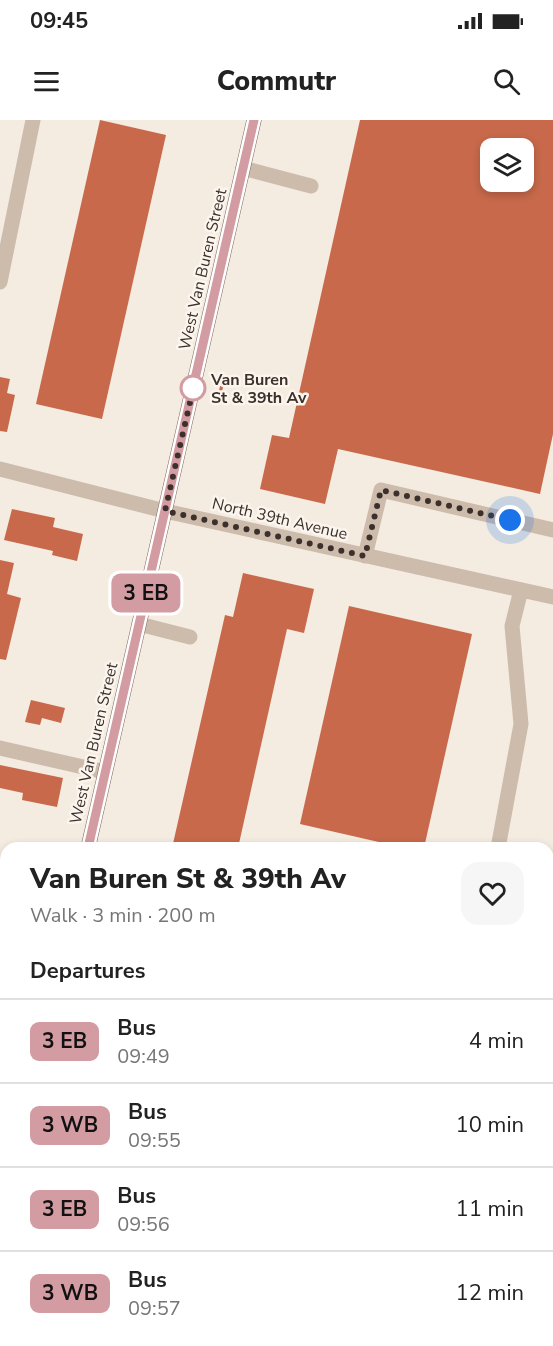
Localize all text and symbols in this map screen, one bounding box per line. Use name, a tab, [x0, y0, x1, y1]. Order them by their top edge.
text: 09:45	[30, 6, 88, 36]
text: Commutr	[217, 63, 336, 100]
icon: menu	[30, 65, 63, 98]
icon: search	[490, 65, 523, 98]
map controls	[480, 138, 534, 192]
button: layers	[480, 138, 534, 192]
street label: West Van Buren Street	[174, 186, 232, 352]
place label: Van Buren St & 39th Av	[210, 369, 307, 409]
marker: Van Buren St & 39th Av	[180, 375, 206, 401]
street label: North 39th Avenue	[210, 493, 350, 545]
your location	[495, 505, 525, 535]
line badge: 3 EB	[104, 574, 188, 612]
text: 3 EB	[123, 579, 169, 607]
street label: West Van Buren Street	[65, 660, 123, 826]
text: Van Buren St & 39th Av	[30, 860, 346, 898]
button: heart	[461, 862, 524, 925]
text: Walk · 3 min · 200 m	[30, 902, 216, 929]
text: Departures	[30, 956, 145, 986]
text: Bus	[117, 1013, 156, 1043]
text: 4 min	[469, 1026, 524, 1056]
text: 3 EB	[42, 1027, 87, 1055]
text: 09:49	[117, 1043, 170, 1070]
text: Bus	[128, 1097, 167, 1127]
text: 10 min	[456, 1110, 524, 1140]
text: 3 WB	[42, 1111, 98, 1139]
text: 09:55	[128, 1127, 181, 1154]
text: Bus	[117, 1181, 156, 1211]
text: 11 min	[456, 1194, 524, 1224]
text: 3 EB	[42, 1195, 87, 1223]
text: 09:56	[117, 1211, 170, 1238]
text: Bus	[128, 1265, 167, 1295]
text: 12 min	[456, 1278, 524, 1308]
text: 3 WB	[42, 1279, 98, 1307]
text: 09:57	[128, 1295, 181, 1322]

